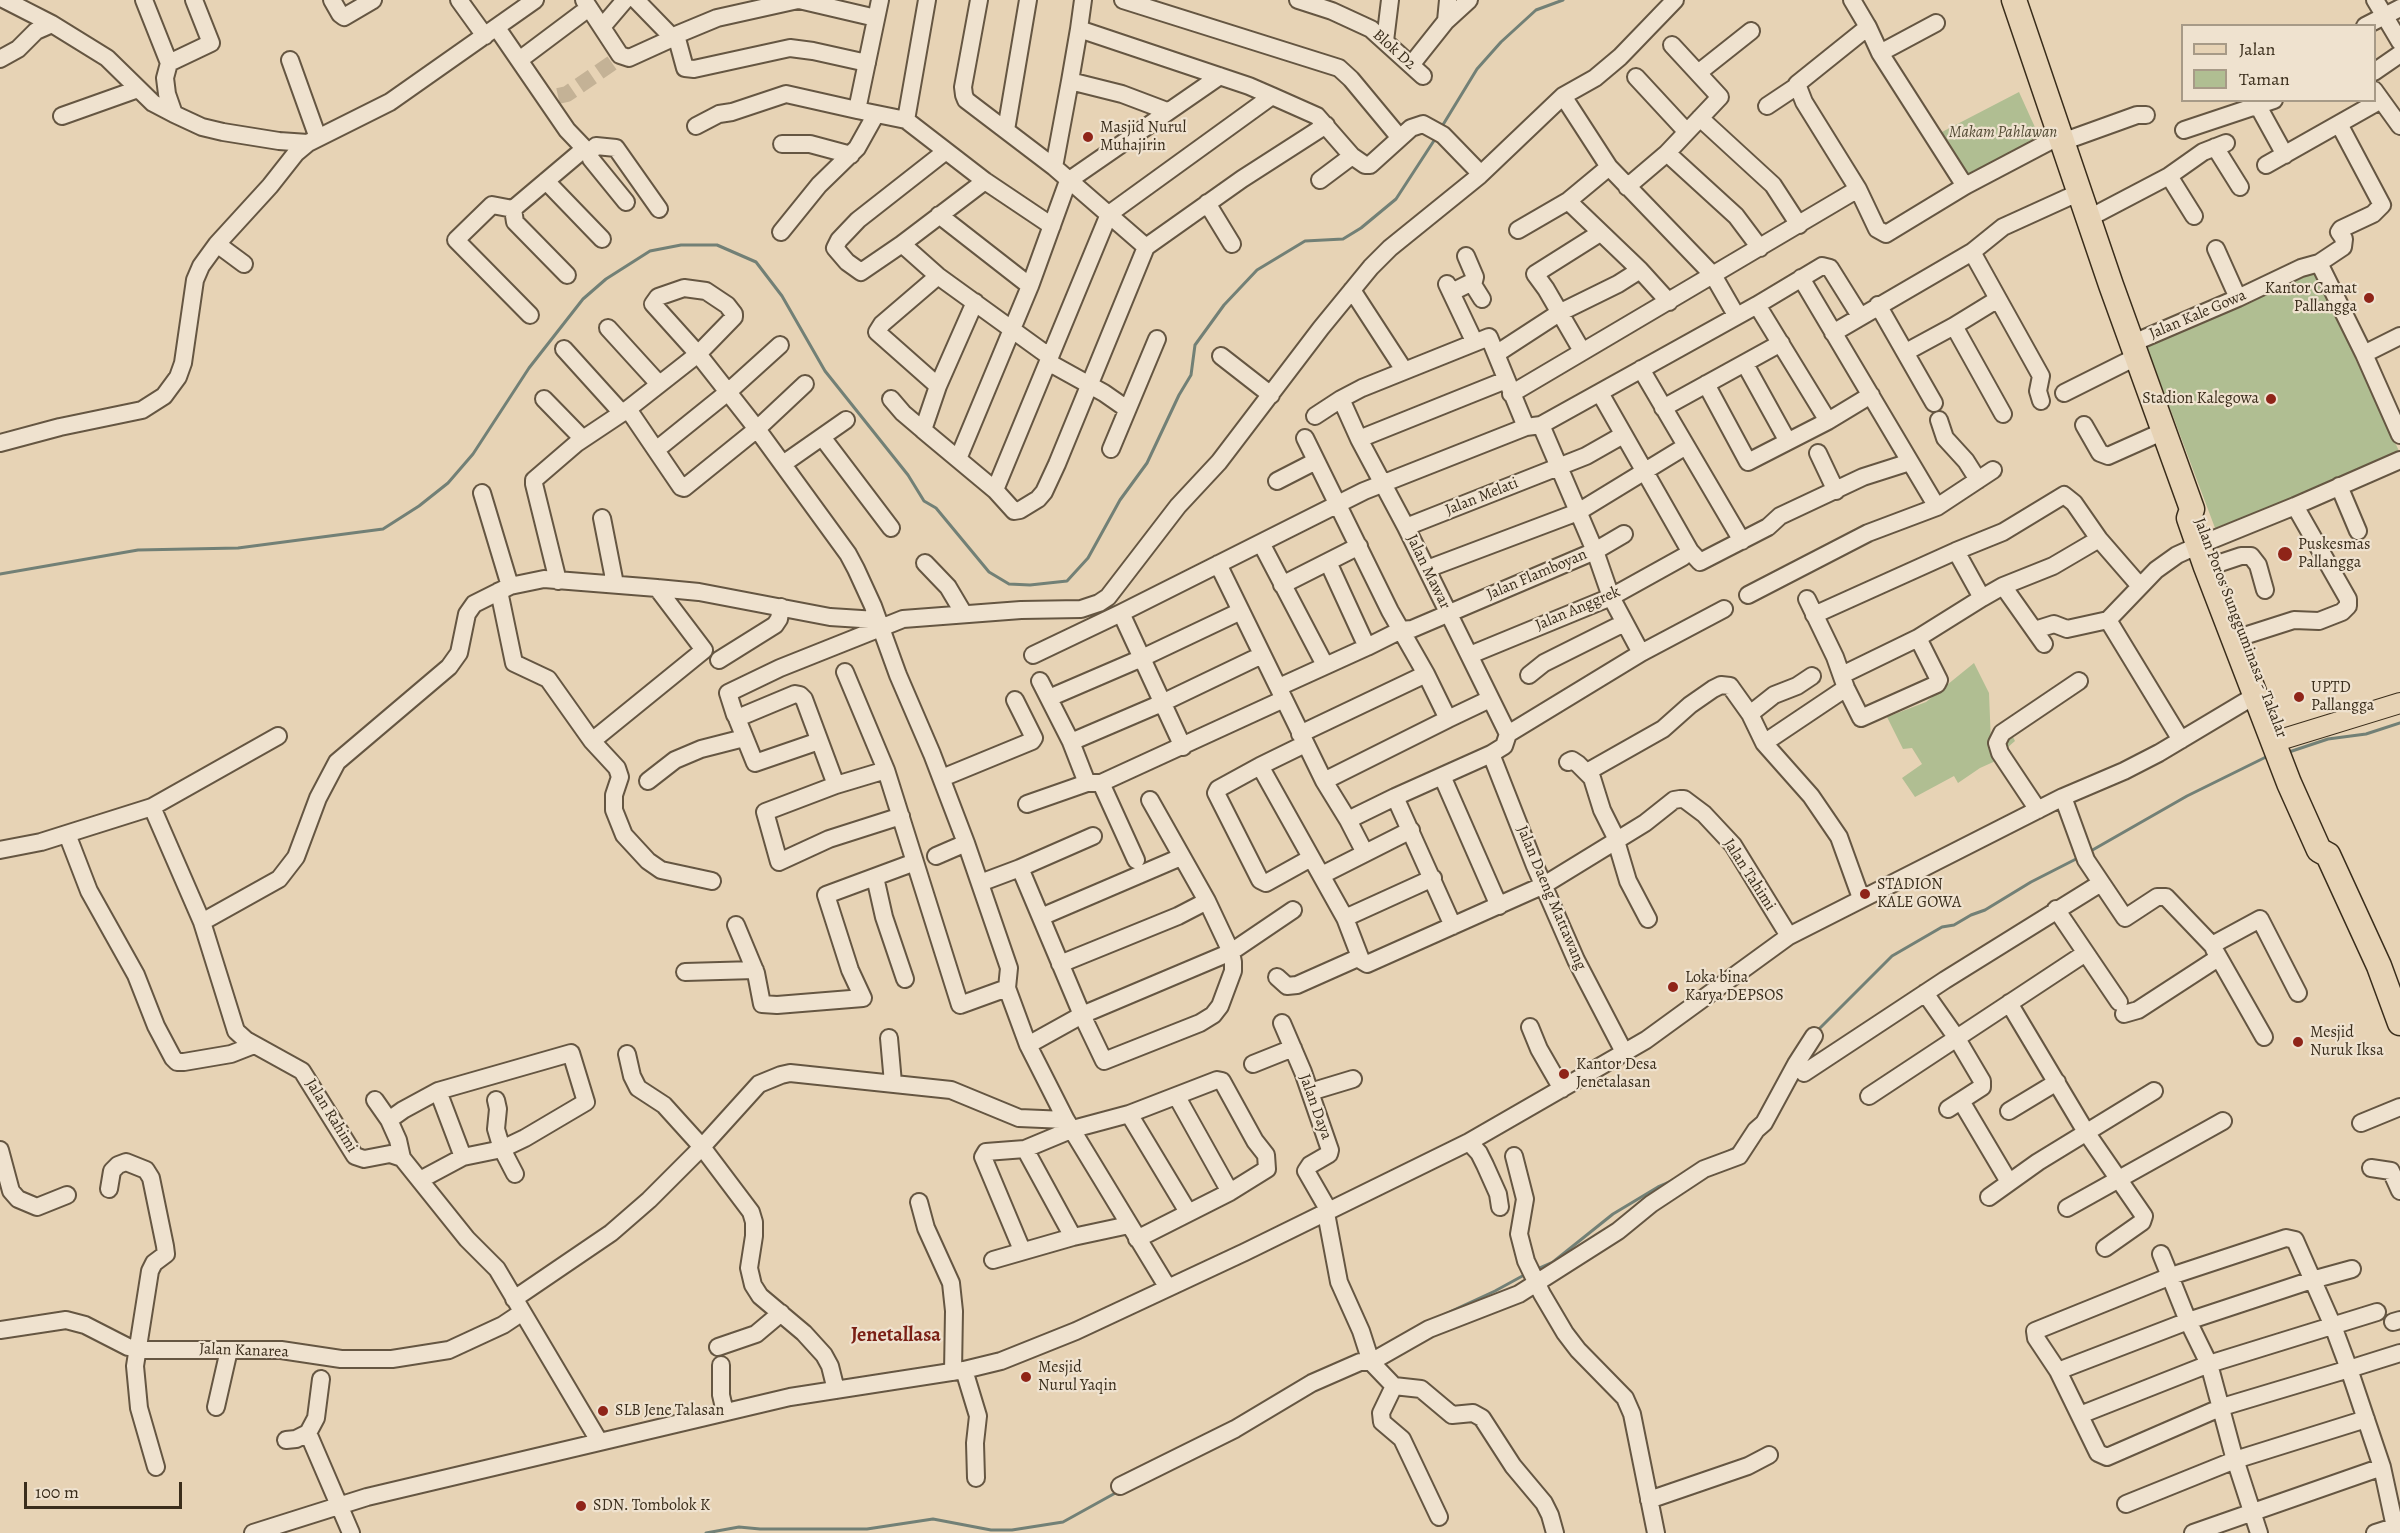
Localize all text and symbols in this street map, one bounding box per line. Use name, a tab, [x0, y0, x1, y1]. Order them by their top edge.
legend	[2181, 24, 2376, 102]
street label: Blok D2	[1368, 26, 1420, 74]
text: Jalan	[2239, 37, 2275, 61]
text: Taman	[2239, 67, 2290, 91]
place label: Masjid Nurul Muhajirin	[1100, 118, 1186, 156]
park label: Makam Pahlawan	[1949, 123, 2057, 143]
marker: Masjid Nurul Muhajirin	[1081, 130, 1095, 144]
place label: Kantor Camat Pallangga	[2265, 279, 2357, 317]
street label: Jalan Kale Gowa	[2147, 286, 2249, 344]
marker: Kantor Camat Pallangga	[2362, 291, 2376, 305]
place label: Stadion Kalegowa	[2142, 389, 2259, 409]
marker: Stadion Kalegowa	[2264, 392, 2278, 406]
street label: Jalan Melati	[1443, 474, 1521, 520]
street label: Jalan Poros Sungguminasa - Takalar	[2189, 515, 2291, 741]
street label: Jalan Mawar	[1402, 532, 1454, 612]
place label: Puskesmas Pallangga	[2298, 535, 2370, 573]
street label: Jalan Flamboyan	[1484, 545, 1590, 605]
marker: Puskesmas Pallangga	[2276, 545, 2294, 563]
street label: Jalan Anggrek	[1533, 582, 1623, 636]
place label: UPTD Pallangga	[2311, 678, 2374, 716]
marker: UPTD Pallangga	[2292, 690, 2306, 704]
street label: Jalan Daeng Mattawang	[1512, 823, 1590, 973]
street label: Jalan Tahimi	[1719, 835, 1779, 915]
place label: STADION KALE GOWA	[1877, 875, 1961, 913]
marker: STADION KALE GOWA	[1858, 887, 1872, 901]
place label: Loka bina Karya DEPSOS	[1685, 968, 1784, 1006]
marker: Loka bina Karya DEPSOS	[1666, 980, 1680, 994]
place label: Mesjid Nuruk Iksa	[2310, 1023, 2384, 1061]
marker: Mesjid Nuruk Iksa	[2291, 1035, 2305, 1049]
place label: Kantor Desa Jenetalasan	[1576, 1055, 1657, 1093]
marker: Kantor Desa Jenetalasan	[1557, 1067, 1571, 1081]
street label: Jalan Daya	[1294, 1072, 1336, 1142]
street label: Jalan Rahimi	[301, 1076, 361, 1156]
district label: Jenetallasa	[851, 1324, 941, 1348]
street label: Jalan Kanarea	[199, 1340, 289, 1362]
place label: Mesjid Nurul Yaqin	[1038, 1358, 1117, 1396]
marker: Mesjid Nurul Yaqin	[1019, 1370, 1033, 1384]
place label: SLB Jene Talasan	[615, 1401, 724, 1421]
marker: SLB Jene Talasan	[596, 1404, 610, 1418]
scale bar	[27, 1470, 184, 1508]
text: 100 m	[35, 1480, 79, 1504]
place label: SDN. Tombolok K	[593, 1496, 710, 1516]
marker: SDN. Tombolok K	[574, 1499, 588, 1513]

